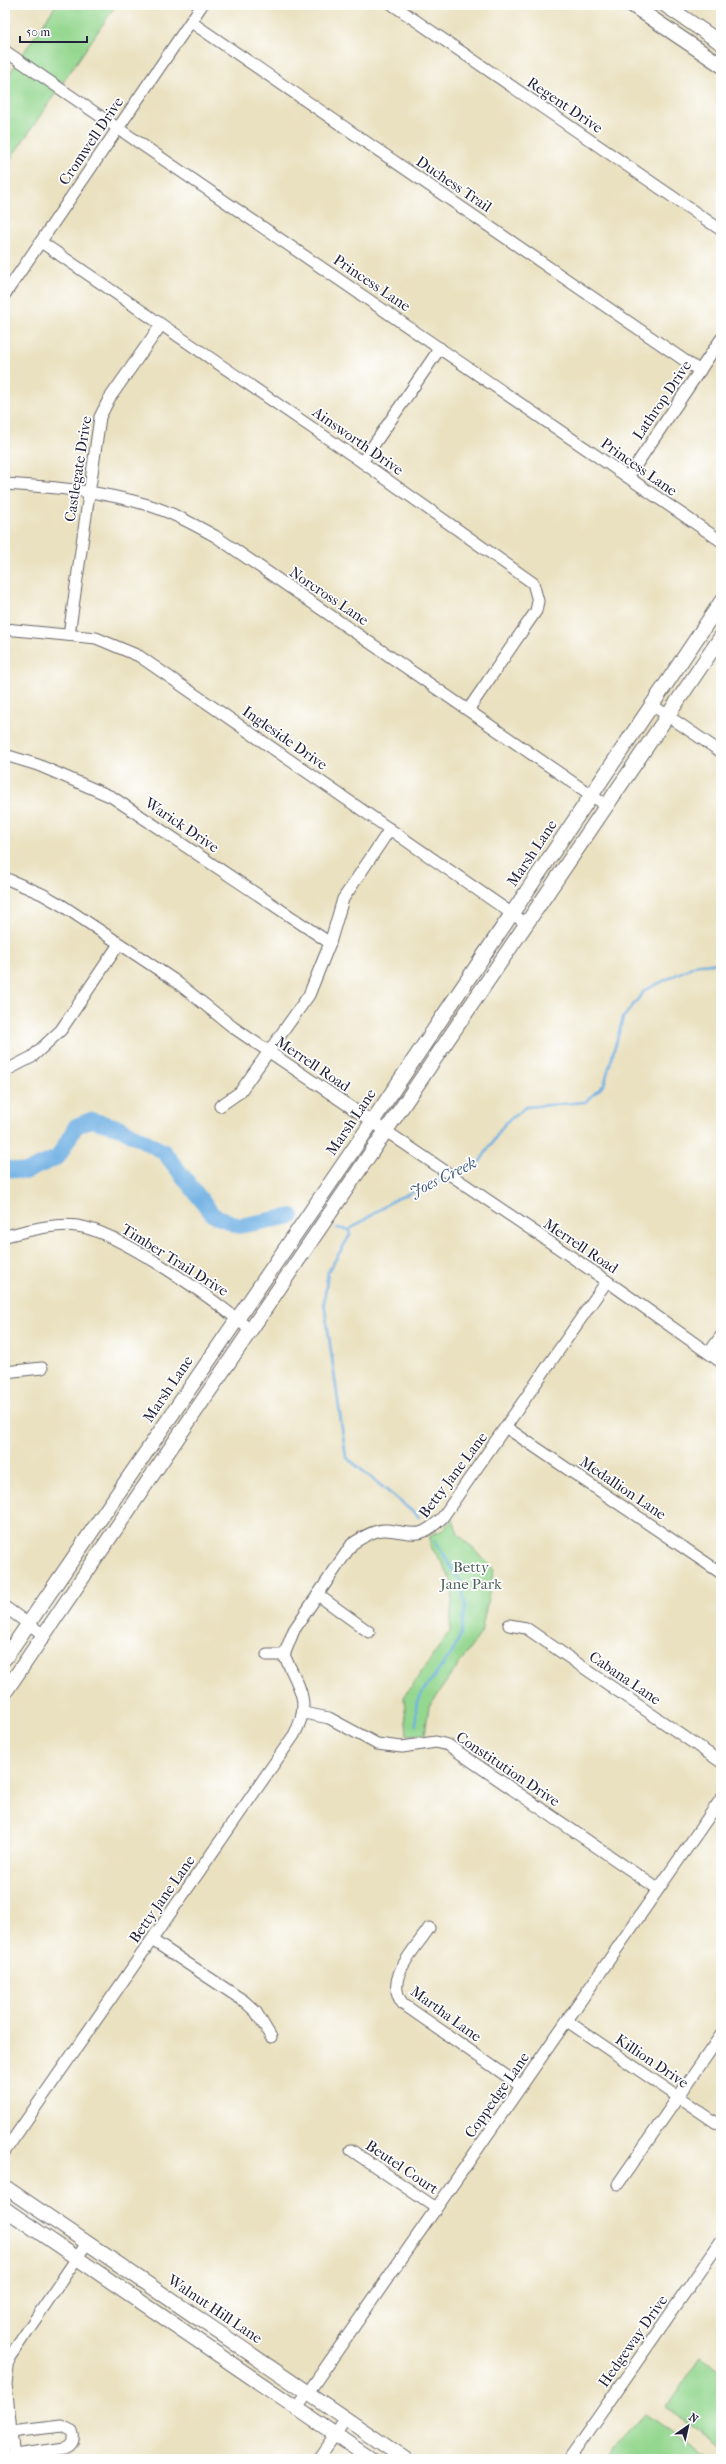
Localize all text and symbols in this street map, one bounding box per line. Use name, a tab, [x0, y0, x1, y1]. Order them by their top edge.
scale bar	[20, 18, 87, 44]
text: 50 m	[26, 25, 50, 39]
street label: Regent Drive	[524, 73, 607, 137]
street label: Cromwell Drive	[55, 93, 127, 188]
street label: Duchess Trail	[413, 152, 495, 216]
street label: Princess Lane	[330, 251, 414, 316]
street label: Lathrop Drive	[629, 356, 695, 443]
street label: Ainsworth Drive	[308, 402, 407, 479]
street label: Castlegate Drive	[61, 414, 95, 523]
street label: Princess Lane	[597, 434, 681, 500]
street label: Norcross Lane	[286, 563, 373, 629]
street label: Ingleside Drive	[239, 702, 331, 774]
street label: Warick Drive	[141, 793, 223, 857]
street label: Marsh Lane	[503, 816, 561, 890]
street label: Merrell Road	[272, 1033, 354, 1096]
street label: Marsh Lane	[322, 1085, 380, 1159]
water label: Joes Creek	[407, 1153, 479, 1201]
street label: Merrell Road	[540, 1215, 622, 1278]
street label: Timber Trail Drive	[118, 1220, 232, 1300]
street label: Marsh Lane	[139, 1352, 197, 1426]
street label: Betty Jane Lane	[415, 1428, 491, 1521]
street label: Medallion Lane	[576, 1453, 670, 1524]
park label: Betty Jane Park	[439, 1558, 502, 1593]
street label: Cabana Lane	[586, 1647, 665, 1709]
street label: Constitution Drive	[453, 1728, 564, 1811]
street label: Betty Jane Lane	[125, 1851, 199, 1946]
street label: Martha Lane	[407, 1982, 485, 2046]
street label: Killion Drive	[612, 2030, 692, 2092]
street label: Coppedge Lane	[461, 2048, 533, 2141]
street label: Beutel Court	[362, 2136, 442, 2198]
street label: Walnut Hill Lane	[163, 2270, 266, 2348]
street label: Hedgeway Drive	[595, 2291, 672, 2390]
north arrow	[668, 2406, 708, 2446]
text: N	[686, 2410, 701, 2426]

